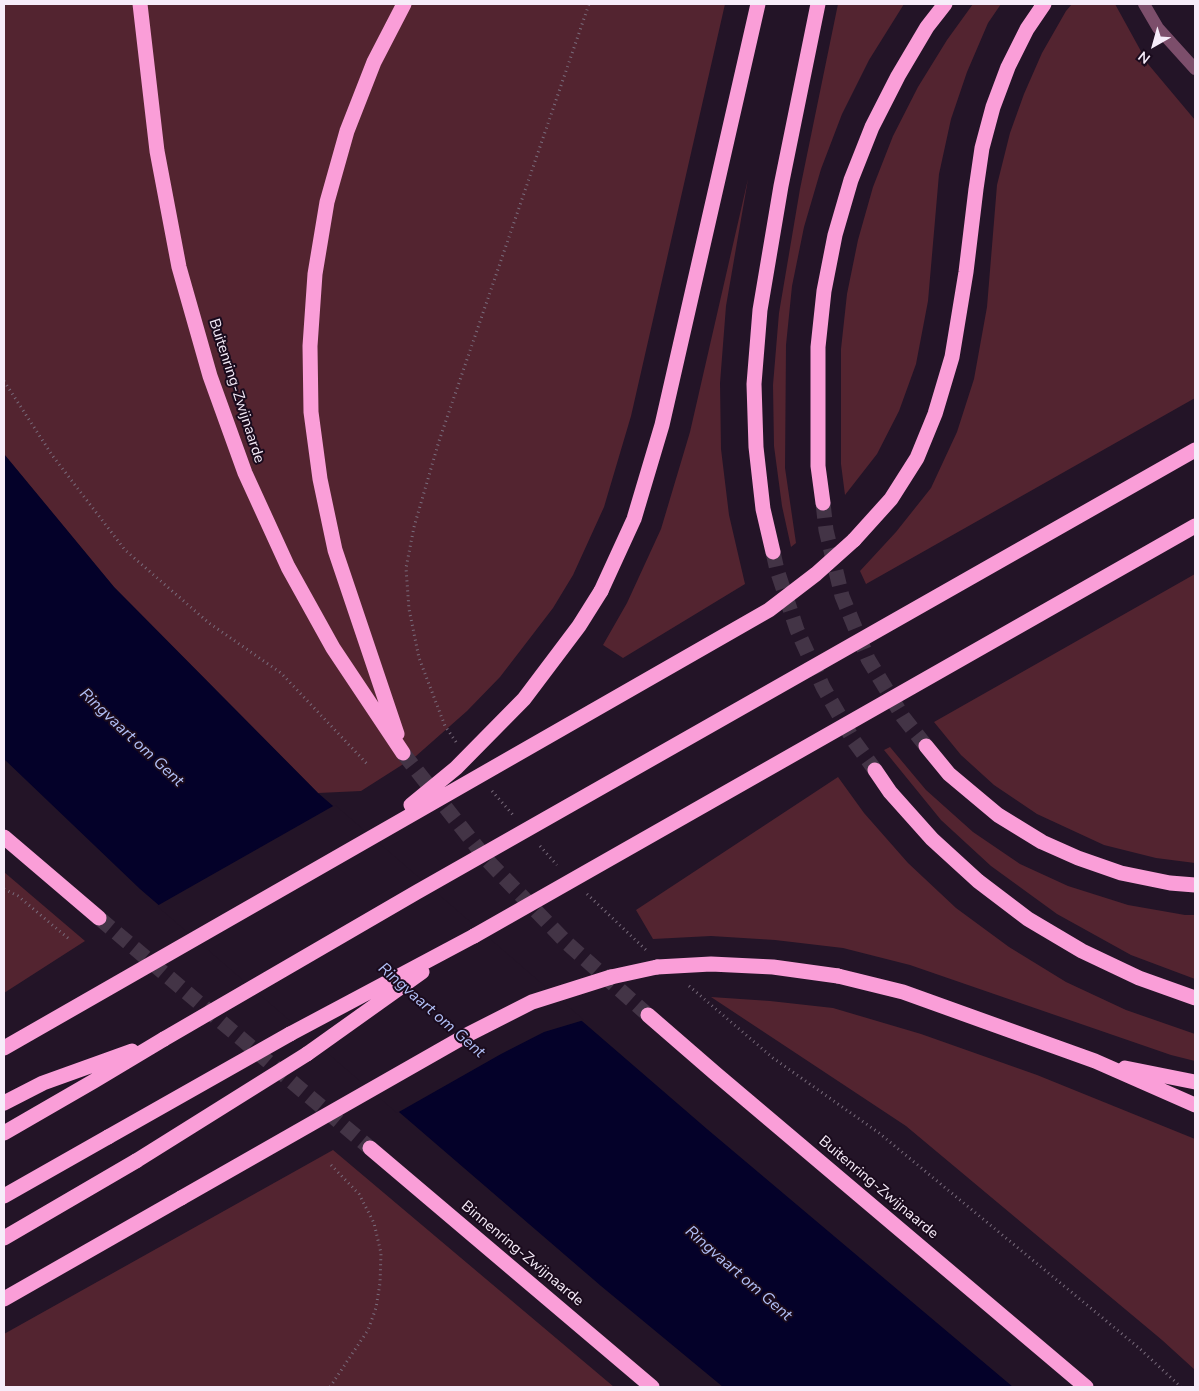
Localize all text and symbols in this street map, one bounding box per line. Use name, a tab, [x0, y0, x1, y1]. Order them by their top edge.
north arrow	[1129, 20, 1179, 70]
text: N	[1134, 47, 1154, 68]
street label: Buitenring-Zwijnaarde	[204, 317, 268, 465]
water label: Ringvaart om Gent	[75, 685, 187, 791]
water label: Ringvaart om Gent	[374, 959, 488, 1063]
street label: Buitenring-Zwijnaarde	[814, 1133, 942, 1243]
street label: Binnenring-Zwijnaarde	[457, 1198, 587, 1310]
water label: Ringvaart om Gent	[681, 1222, 795, 1326]

